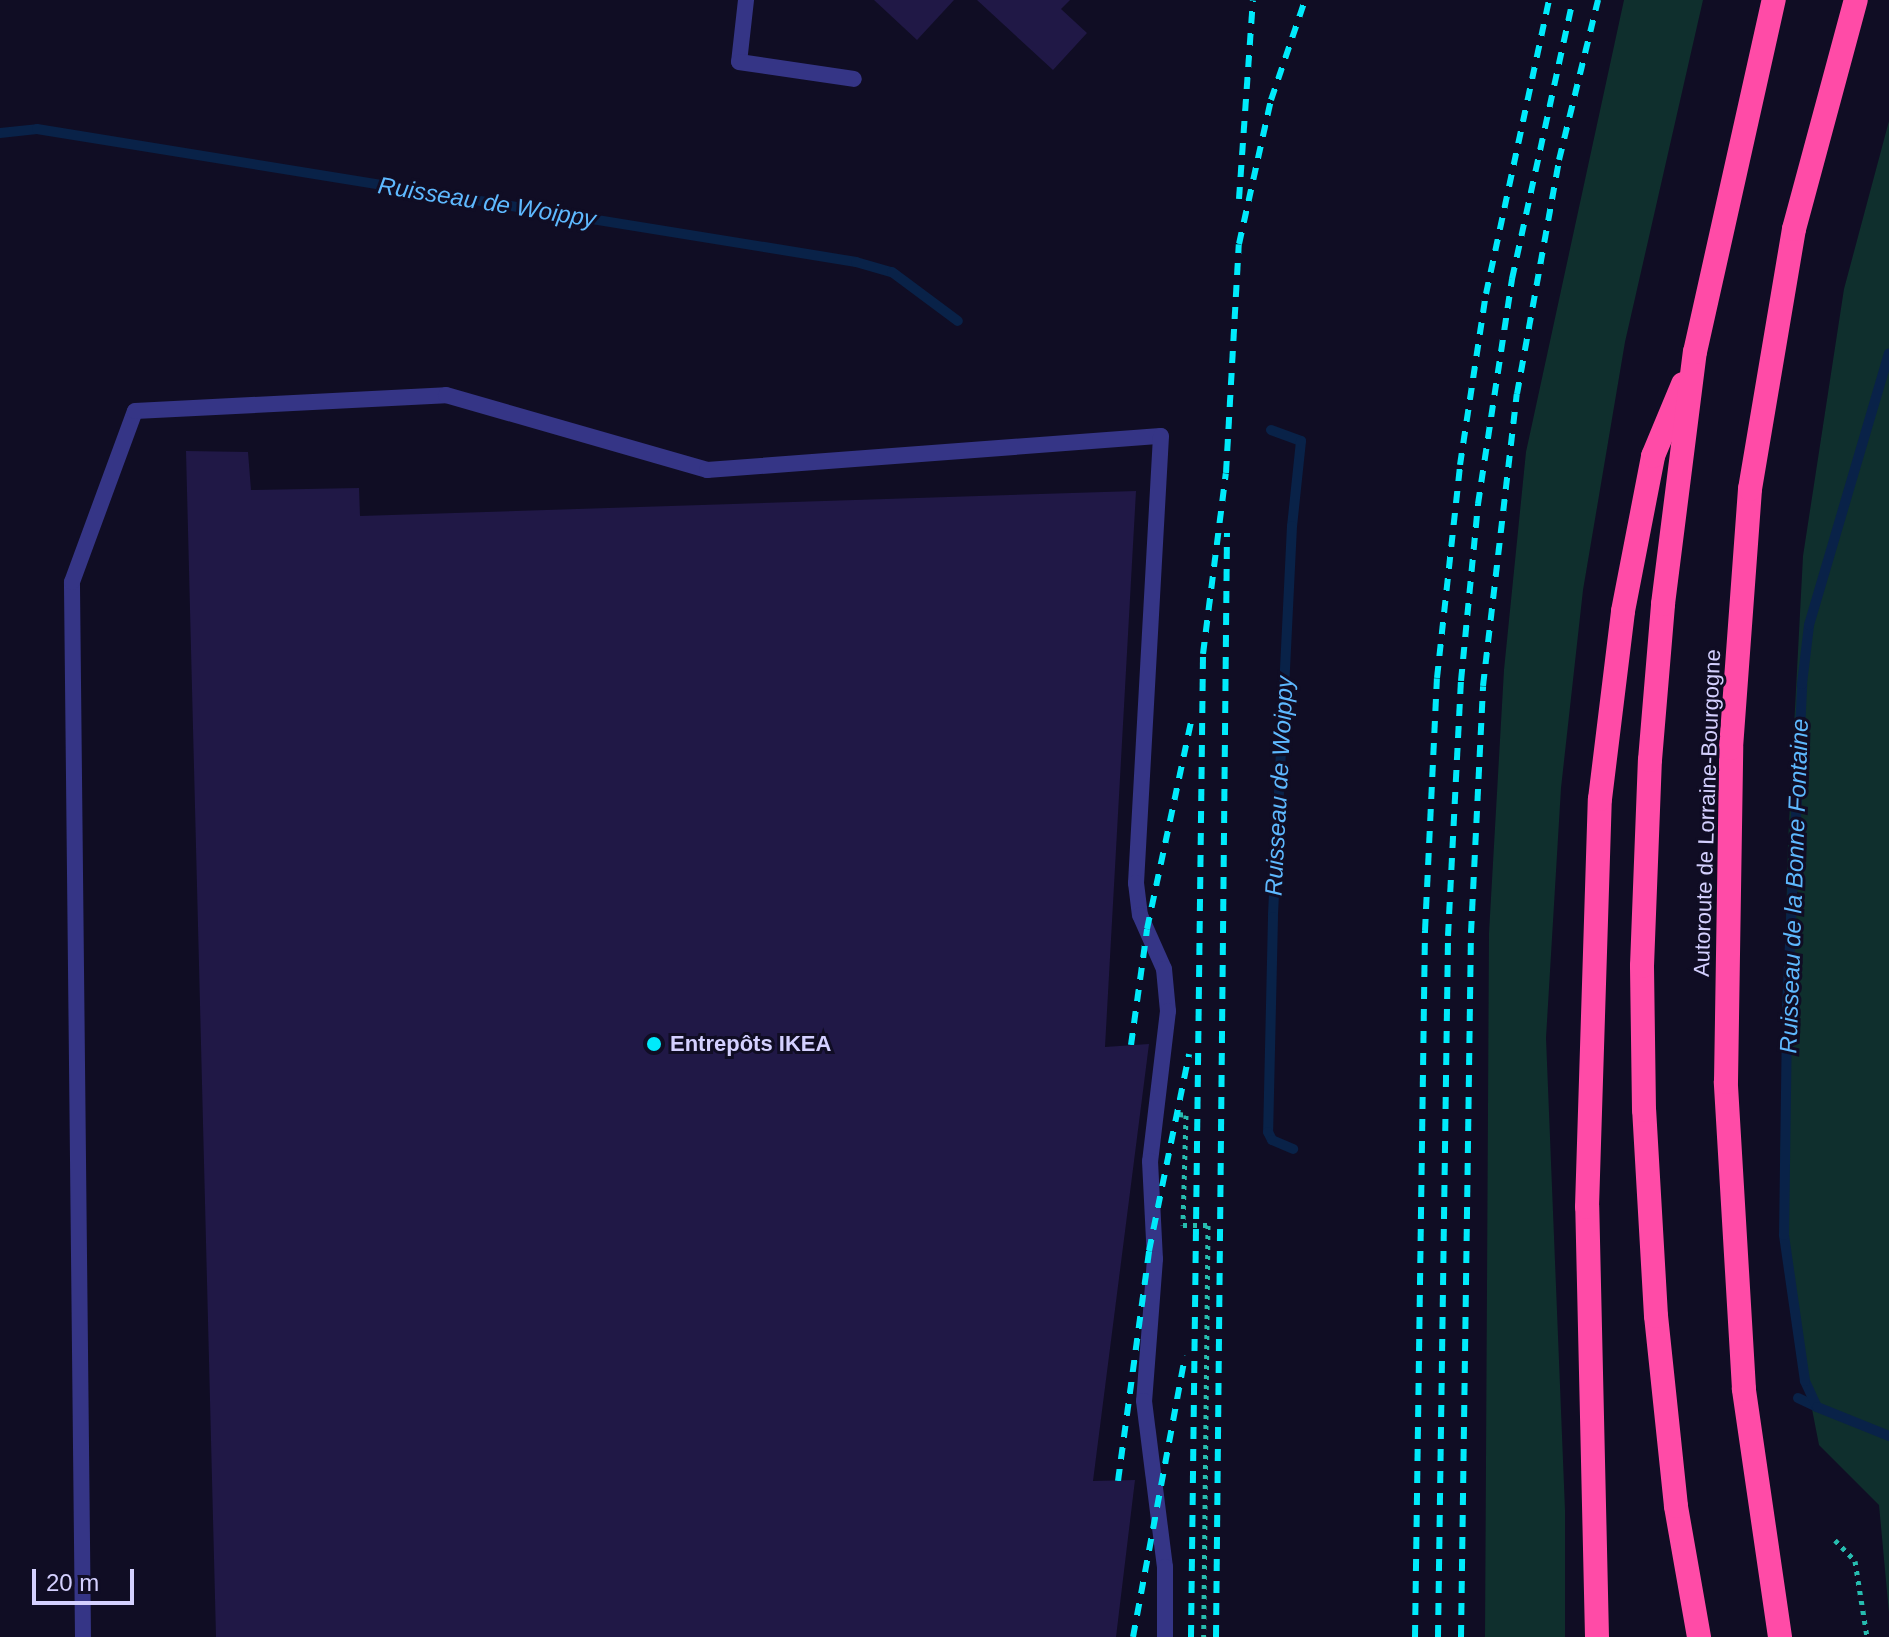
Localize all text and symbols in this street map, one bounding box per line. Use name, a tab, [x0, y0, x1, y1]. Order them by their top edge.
water label: Ruisseau de Woippy	[376, 171, 598, 233]
street label: Autoroute de Lorraine-Bourgogne	[1688, 649, 1726, 977]
water label: Ruisseau de Woippy	[1259, 675, 1299, 897]
water label: Ruisseau de la Bonne Fontaine	[1774, 718, 1814, 1054]
place label: Entrepôts IKEA	[670, 1031, 831, 1057]
marker: Entrepôts IKEA	[645, 1035, 663, 1053]
scale bar	[36, 1553, 138, 1603]
text: 20 m	[46, 1569, 99, 1596]

